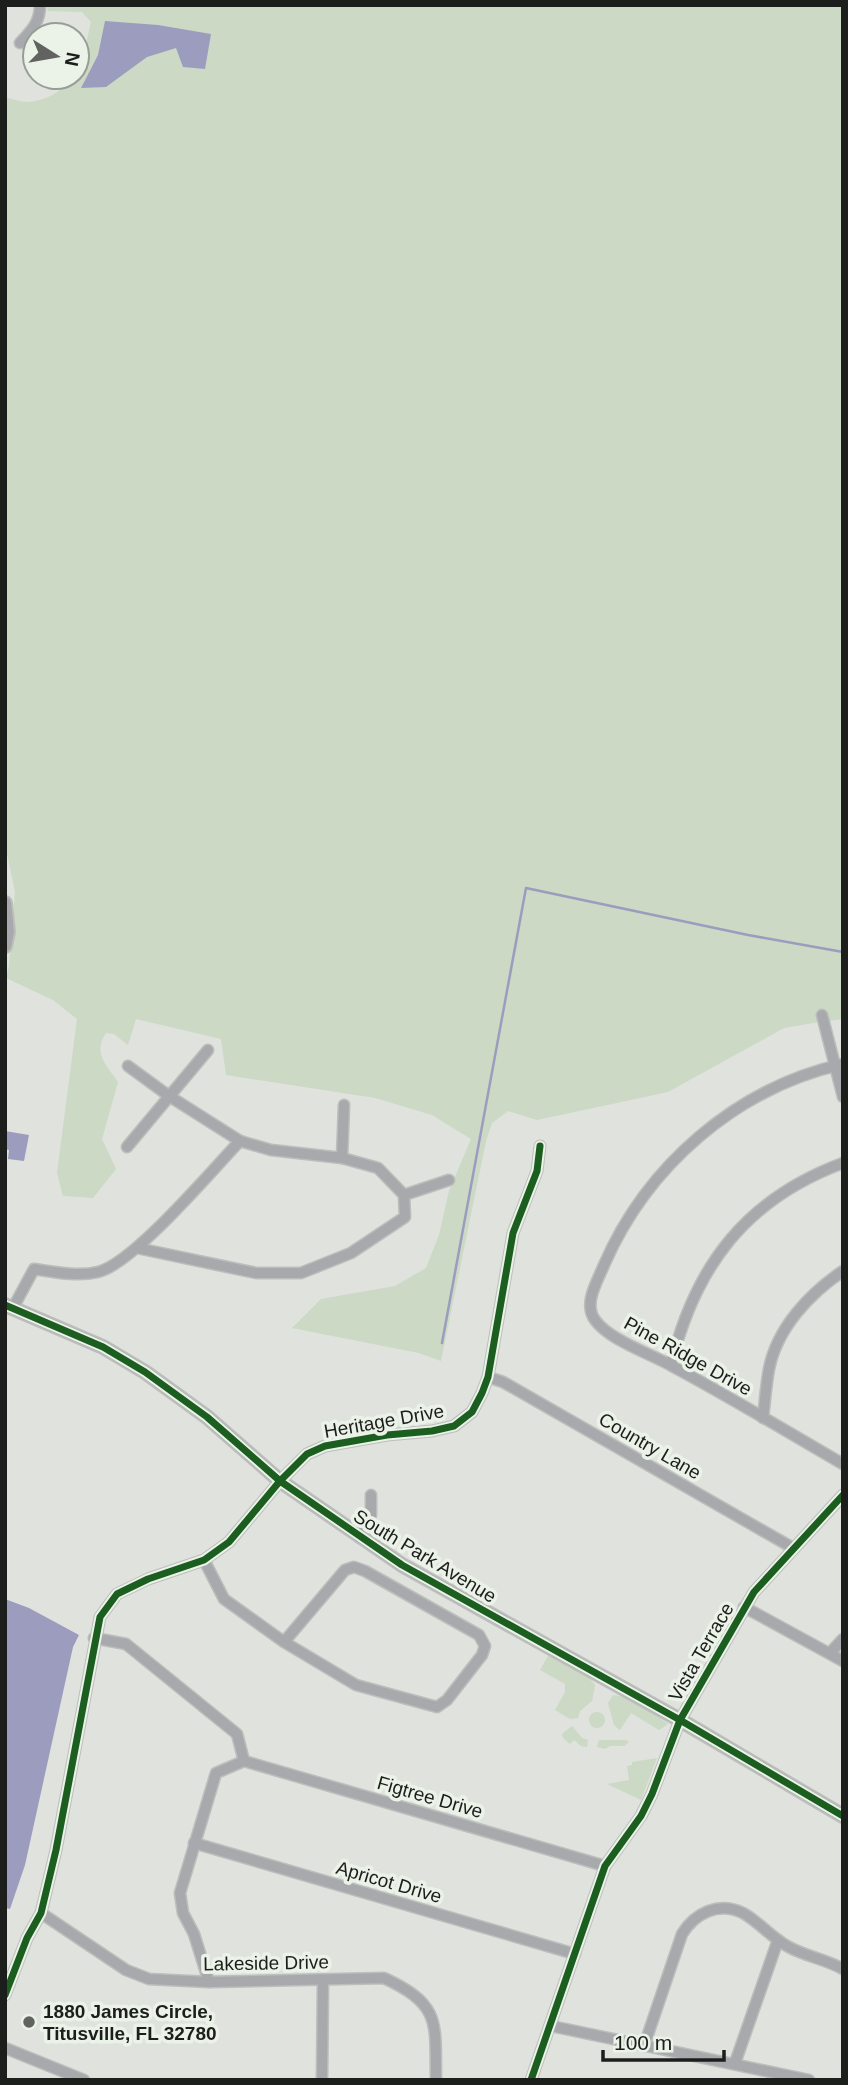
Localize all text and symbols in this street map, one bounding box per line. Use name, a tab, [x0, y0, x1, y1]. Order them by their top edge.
north arrow	[21, 21, 91, 91]
text: N	[61, 50, 84, 68]
street label: Pine Ridge Drive	[621, 1312, 755, 1400]
street label: Heritage Drive	[322, 1400, 446, 1442]
street label: Country Lane	[595, 1408, 705, 1484]
street label: South Park Avenue	[350, 1505, 500, 1607]
street label: Vista Terrace	[664, 1599, 738, 1705]
street label: Figtree Drive	[375, 1772, 485, 1822]
street label: Apricot Drive	[334, 1857, 444, 1907]
street label: Lakeside Drive	[203, 1951, 329, 1975]
place label: 1880 James Circle, Titusville, FL 32780	[43, 2001, 217, 2044]
marker: 1880 James Circle, Titusville, FL 32780	[21, 2014, 37, 2030]
scale bar	[603, 2018, 724, 2062]
text: 100 m	[614, 2031, 672, 2054]

